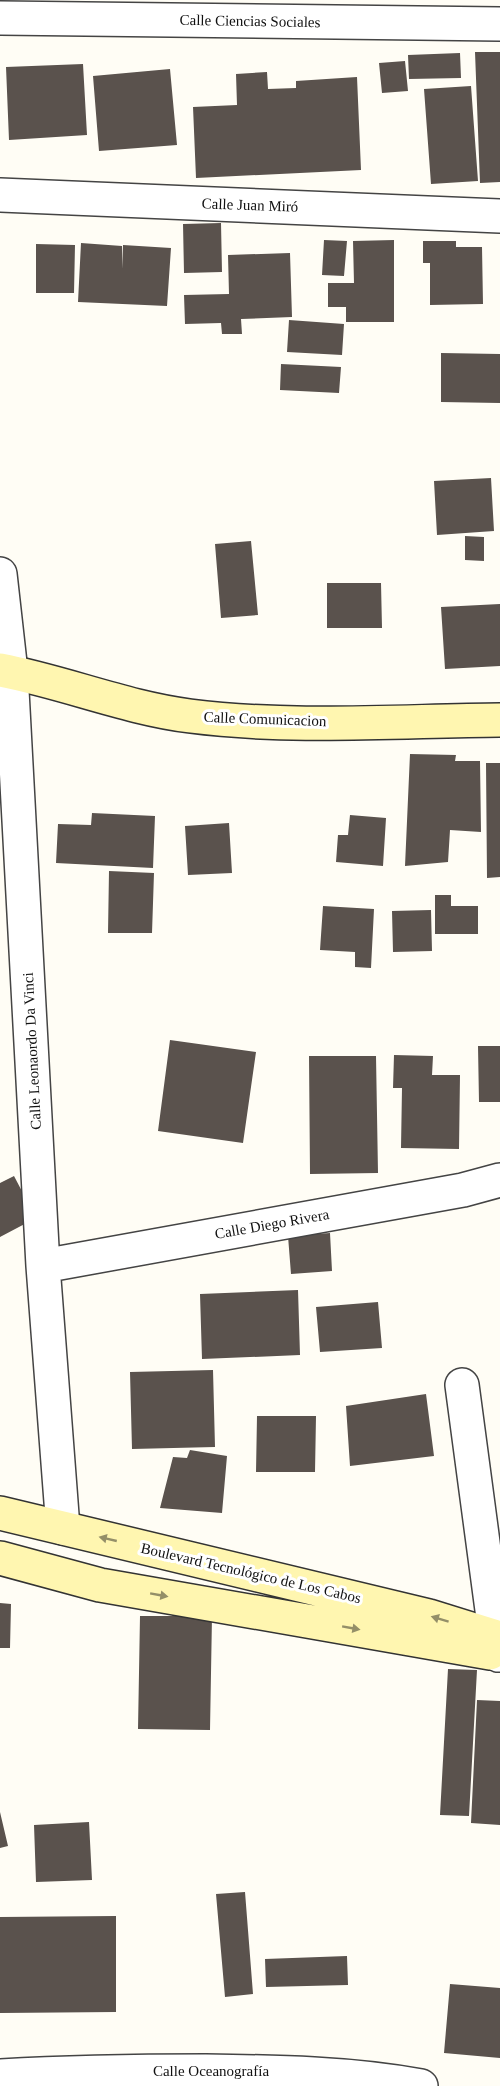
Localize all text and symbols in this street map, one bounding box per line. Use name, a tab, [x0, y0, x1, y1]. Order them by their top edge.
street label: Calle Ciencias Sociales	[179, 12, 321, 30]
street label: Calle Juan Miró	[201, 195, 299, 215]
street label: Calle Comunicacion	[203, 709, 327, 729]
street label: Calle Leonaordo Da Vinci	[20, 972, 44, 1130]
street label: Calle Diego Rivera	[214, 1206, 331, 1242]
one-way arrow	[98, 1533, 117, 1543]
street label: Boulevard Tecnológico de Los Cabos	[139, 1540, 363, 1606]
one-way arrow	[150, 1591, 169, 1600]
one-way arrow	[431, 1614, 449, 1623]
one-way arrow	[342, 1624, 361, 1633]
street label: Calle Oceanografía	[153, 2063, 269, 2079]

